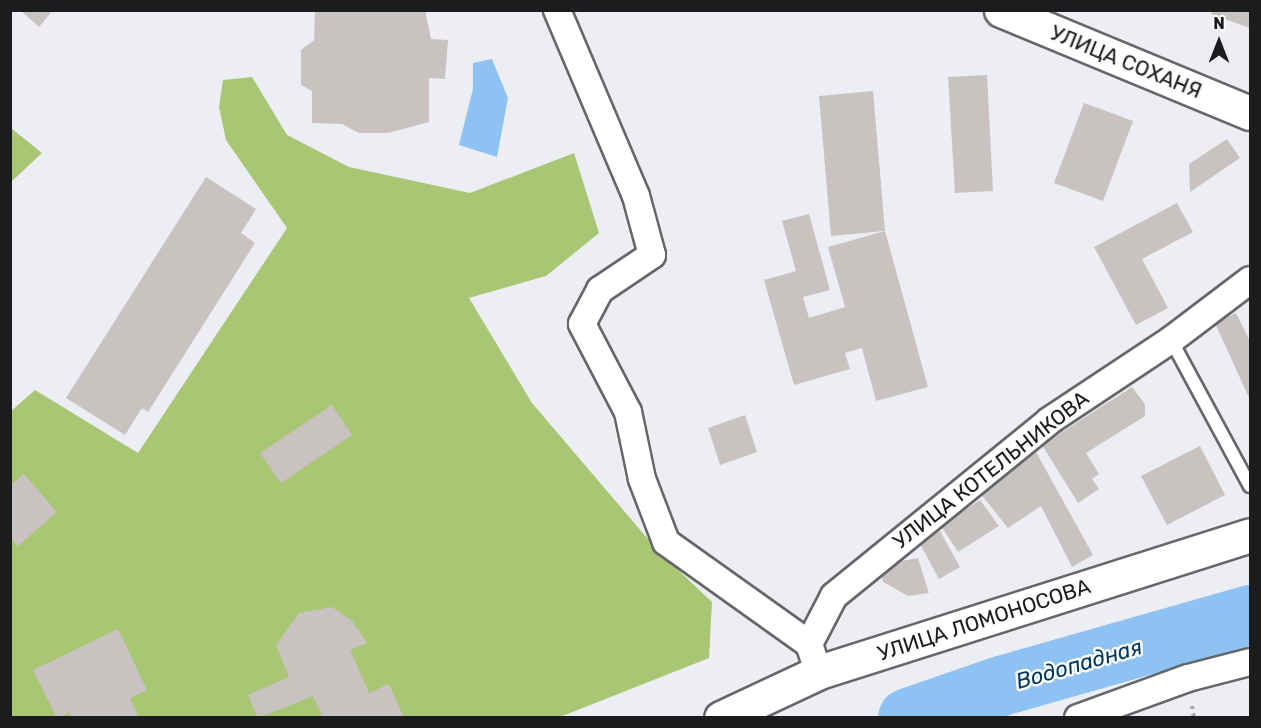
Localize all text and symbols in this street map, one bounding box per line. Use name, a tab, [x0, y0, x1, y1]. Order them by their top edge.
north arrow	[1189, 12, 1249, 72]
text: N	[1213, 14, 1225, 33]
street label: УЛИЦА СОХАНЯ	[1047, 20, 1205, 104]
street label: УЛИЦА КОТЕЛЬНИКОВА	[888, 386, 1094, 554]
street label: УЛИЦА ЛОМОНОСОВА	[874, 574, 1094, 666]
water label: Водопадная	[1013, 633, 1145, 695]

